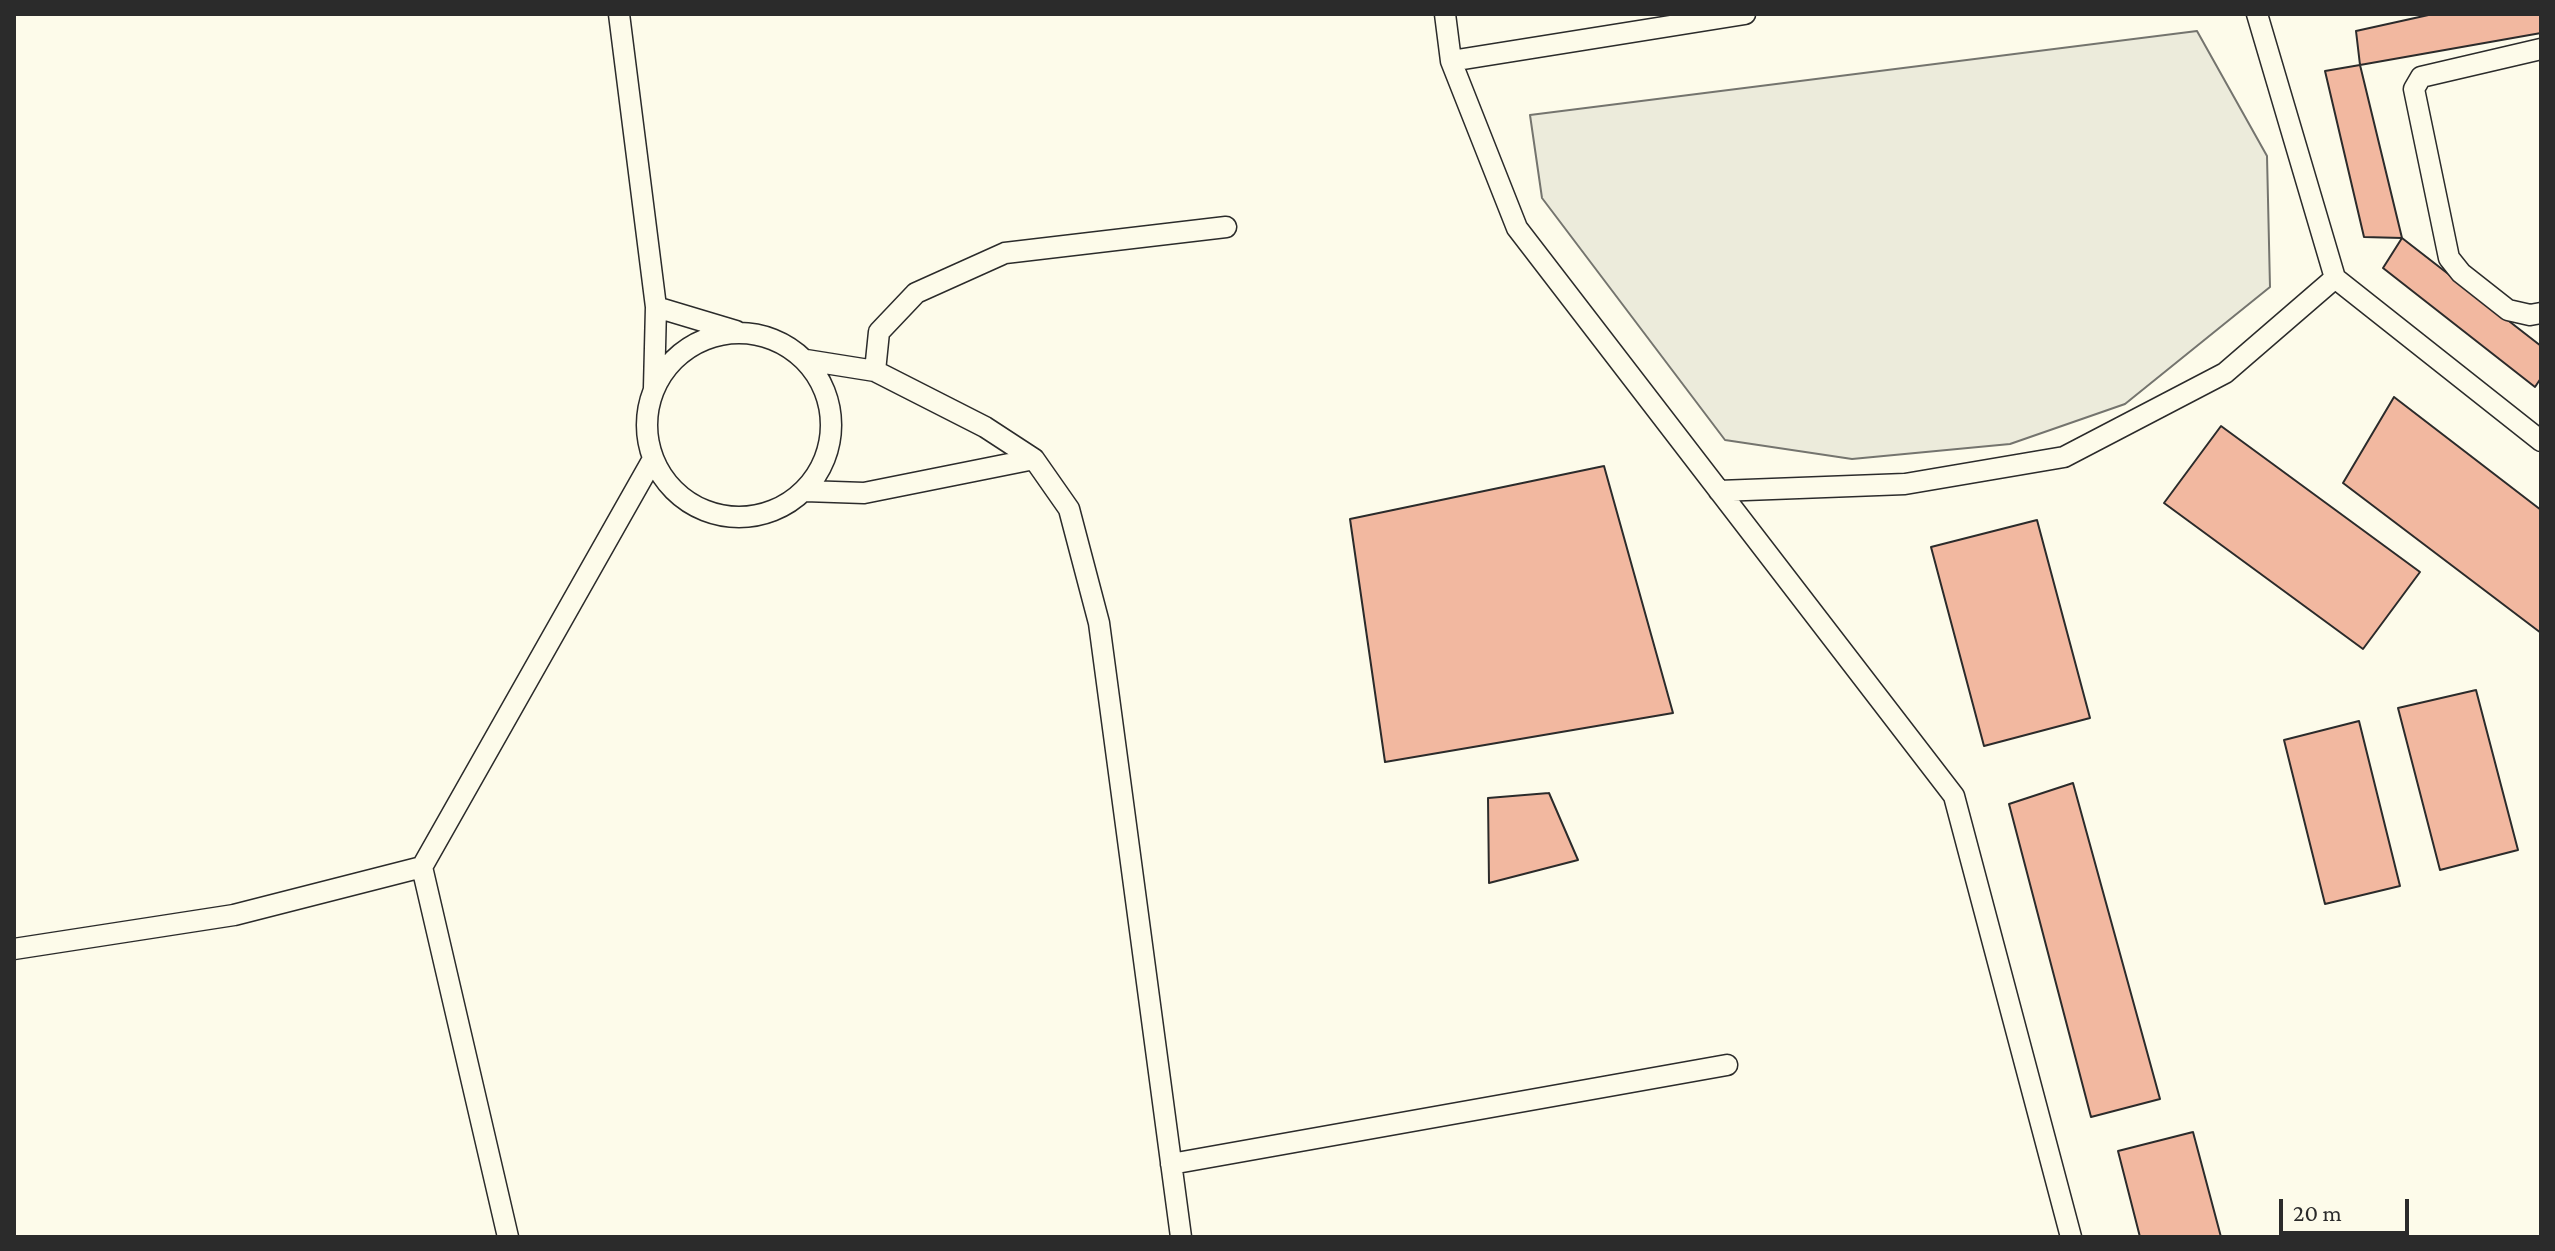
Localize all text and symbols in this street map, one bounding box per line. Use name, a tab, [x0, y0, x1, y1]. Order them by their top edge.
scale bar	[2283, 1183, 2413, 1233]
text: 20 m	[2293, 1199, 2342, 1226]

